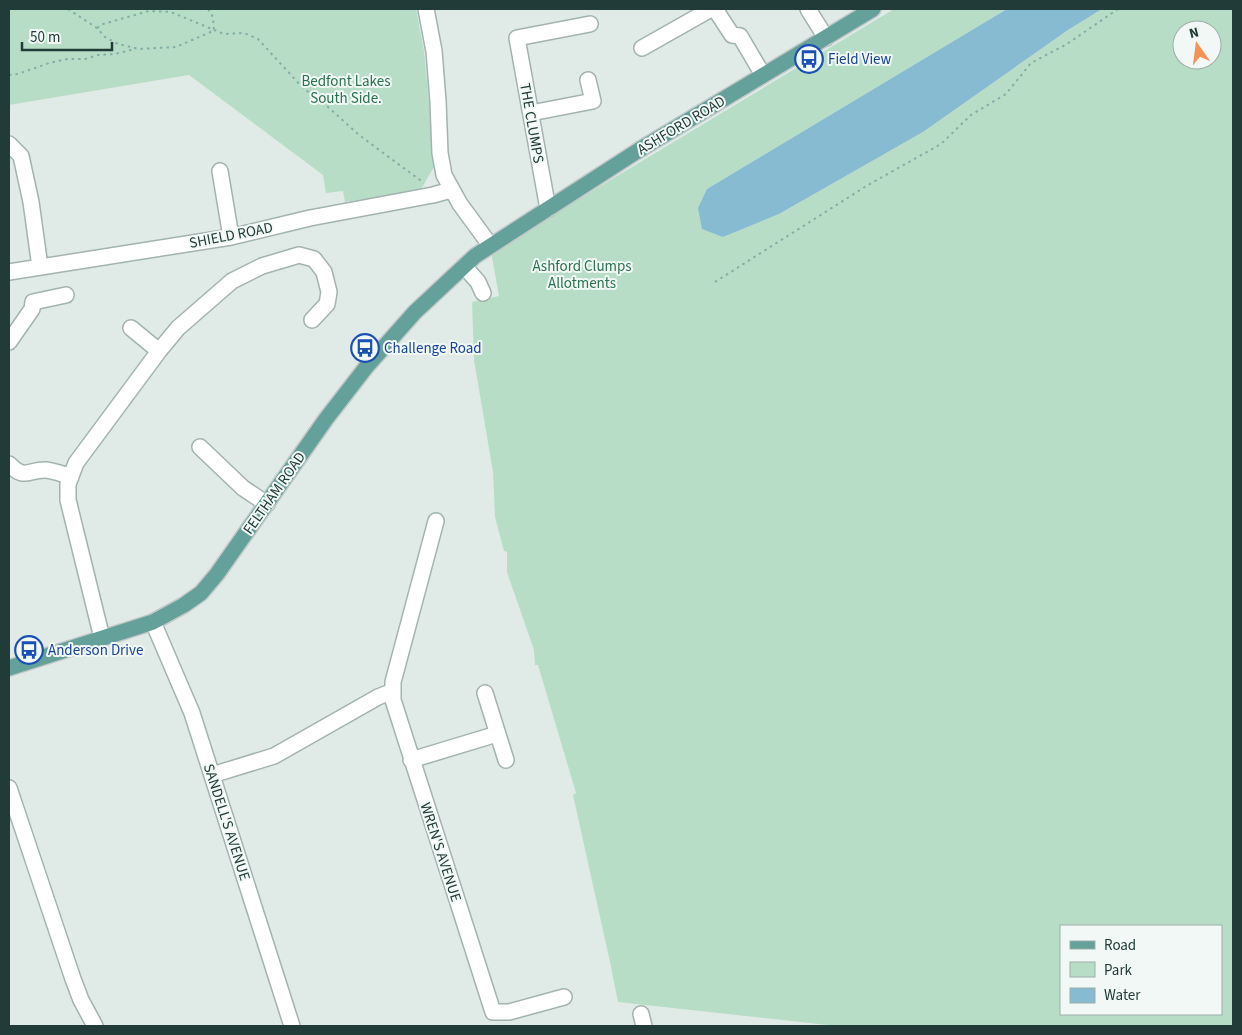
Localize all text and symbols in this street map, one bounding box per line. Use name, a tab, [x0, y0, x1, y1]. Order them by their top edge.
scale bar	[22, 20, 112, 52]
north arrow	[1172, 20, 1222, 70]
text: N	[1187, 23, 1201, 44]
text: 50 m	[30, 27, 60, 48]
bus stop icon: Field View	[794, 44, 824, 74]
place label: Field View	[828, 49, 892, 70]
park label: Bedfont Lakes South Side.	[302, 71, 390, 109]
street label: THE CLUMPS	[514, 81, 549, 165]
street label: ASHFORD ROAD	[633, 91, 729, 160]
street label: SHIELD ROAD	[187, 217, 275, 254]
park label: Ashford Clumps Allotments	[532, 256, 632, 294]
bus stop icon: Challenge Road	[350, 333, 380, 363]
place label: Challenge Road	[384, 338, 482, 359]
street label: FELTHAM ROAD	[238, 448, 311, 539]
bus stop icon: Anderson Drive	[14, 635, 44, 665]
place label: Anderson Drive	[48, 640, 143, 661]
street label: SANDELL'S AVENUE	[198, 761, 255, 883]
street label: WREN'S AVENUE	[415, 800, 467, 905]
legend	[1060, 925, 1222, 1015]
text: Road	[1104, 935, 1136, 956]
text: Park	[1104, 960, 1133, 981]
text: Water	[1104, 985, 1141, 1006]

